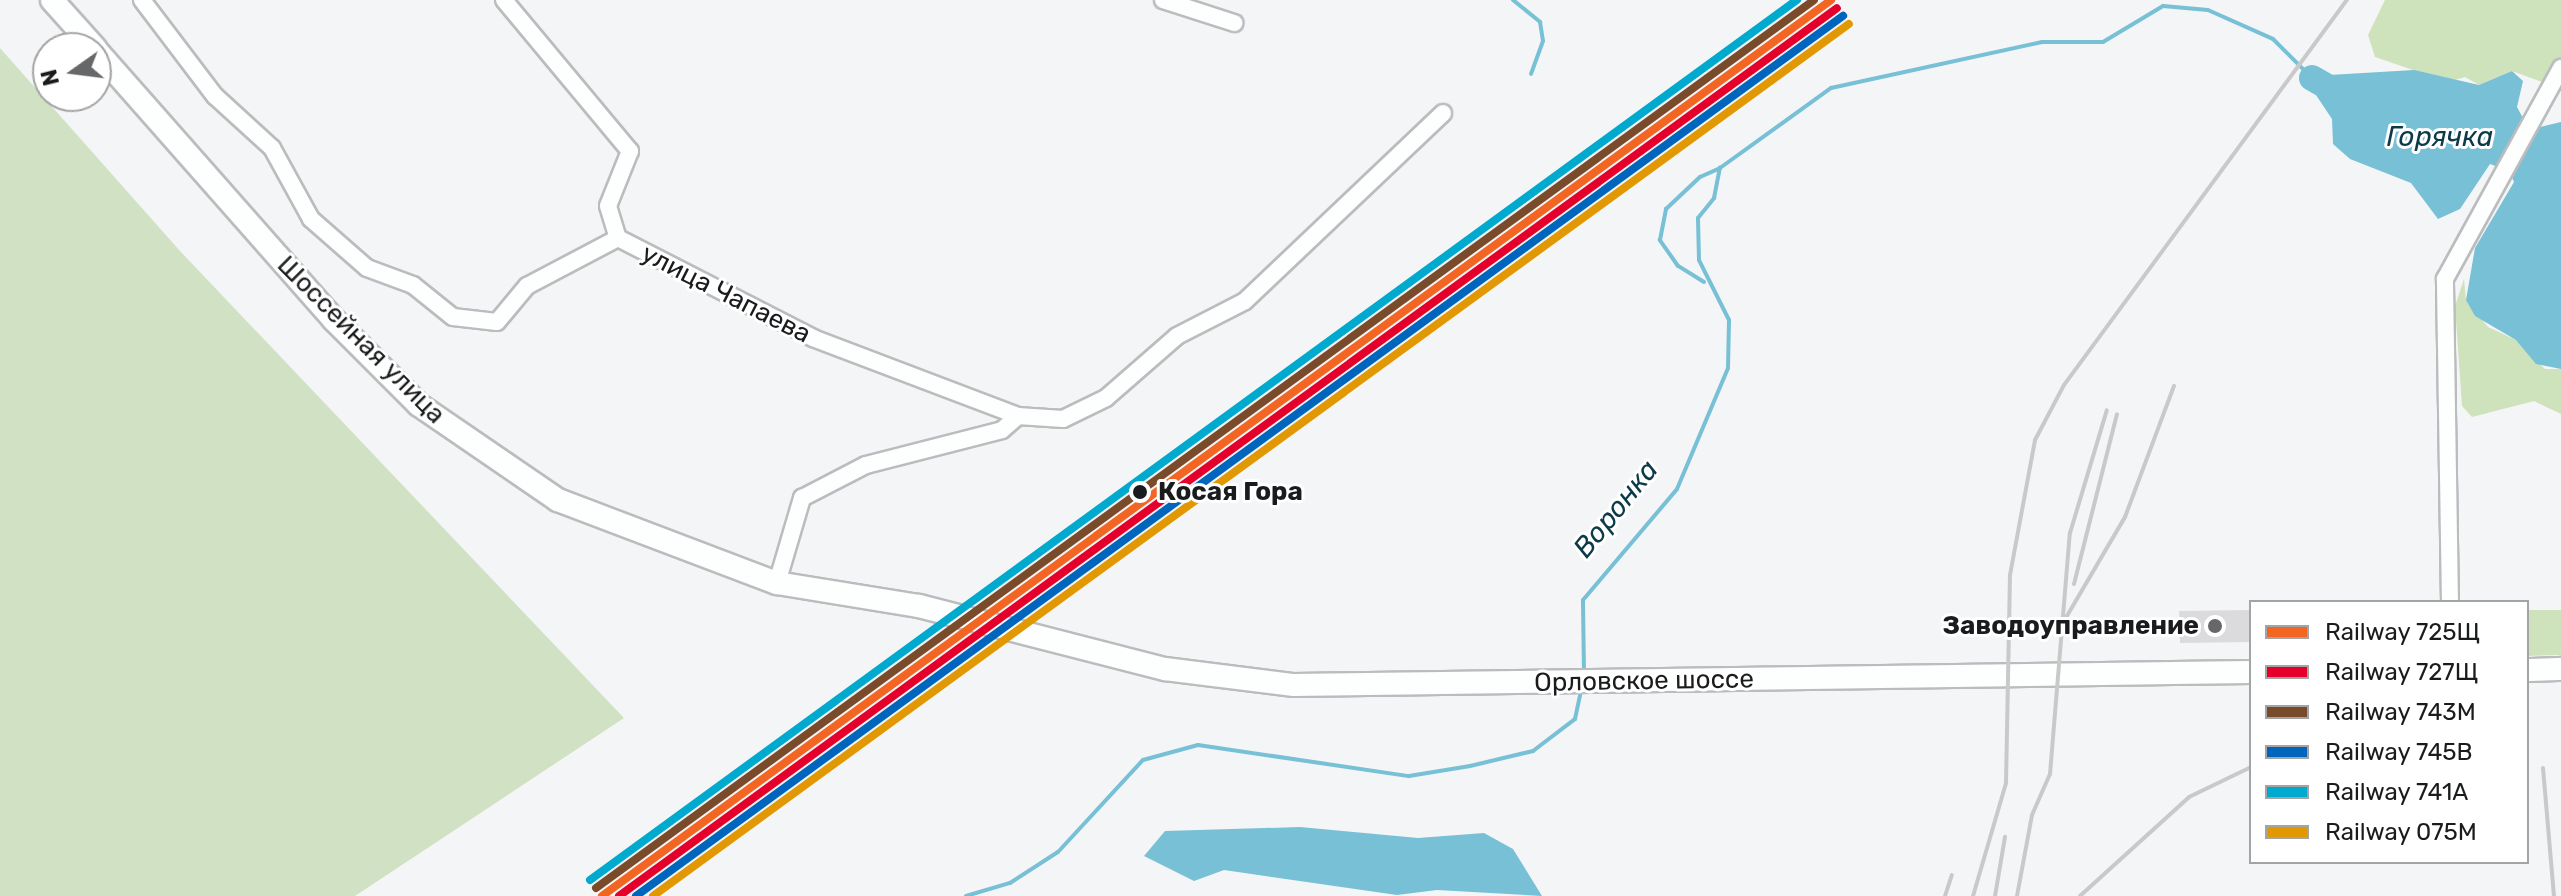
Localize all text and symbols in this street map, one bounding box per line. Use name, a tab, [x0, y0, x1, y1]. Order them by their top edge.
north arrow	[32, 32, 112, 112]
text: N	[35, 67, 65, 88]
water label: Горячка	[2387, 120, 2493, 154]
street label: улица Чапаева	[636, 238, 816, 350]
street label: Шоссейная улица	[271, 250, 451, 430]
water label: Воронка	[1567, 453, 1665, 565]
place label: Косая Гора	[1158, 476, 1303, 508]
marker: Косая Гора	[1129, 481, 1151, 503]
legend	[2249, 600, 2529, 864]
place label: Заводоуправление	[1943, 610, 2199, 642]
marker: Заводоуправление	[2206, 617, 2224, 635]
text: Railway 725Щ	[2325, 618, 2480, 646]
text: Railway 727Щ	[2325, 658, 2478, 686]
street label: Орловское шоссе	[1534, 663, 1754, 699]
text: Railway 743М	[2325, 698, 2476, 726]
text: Railway 745В	[2325, 738, 2473, 766]
text: Railway 741А	[2325, 778, 2468, 806]
text: Railway 075М	[2325, 818, 2477, 846]

